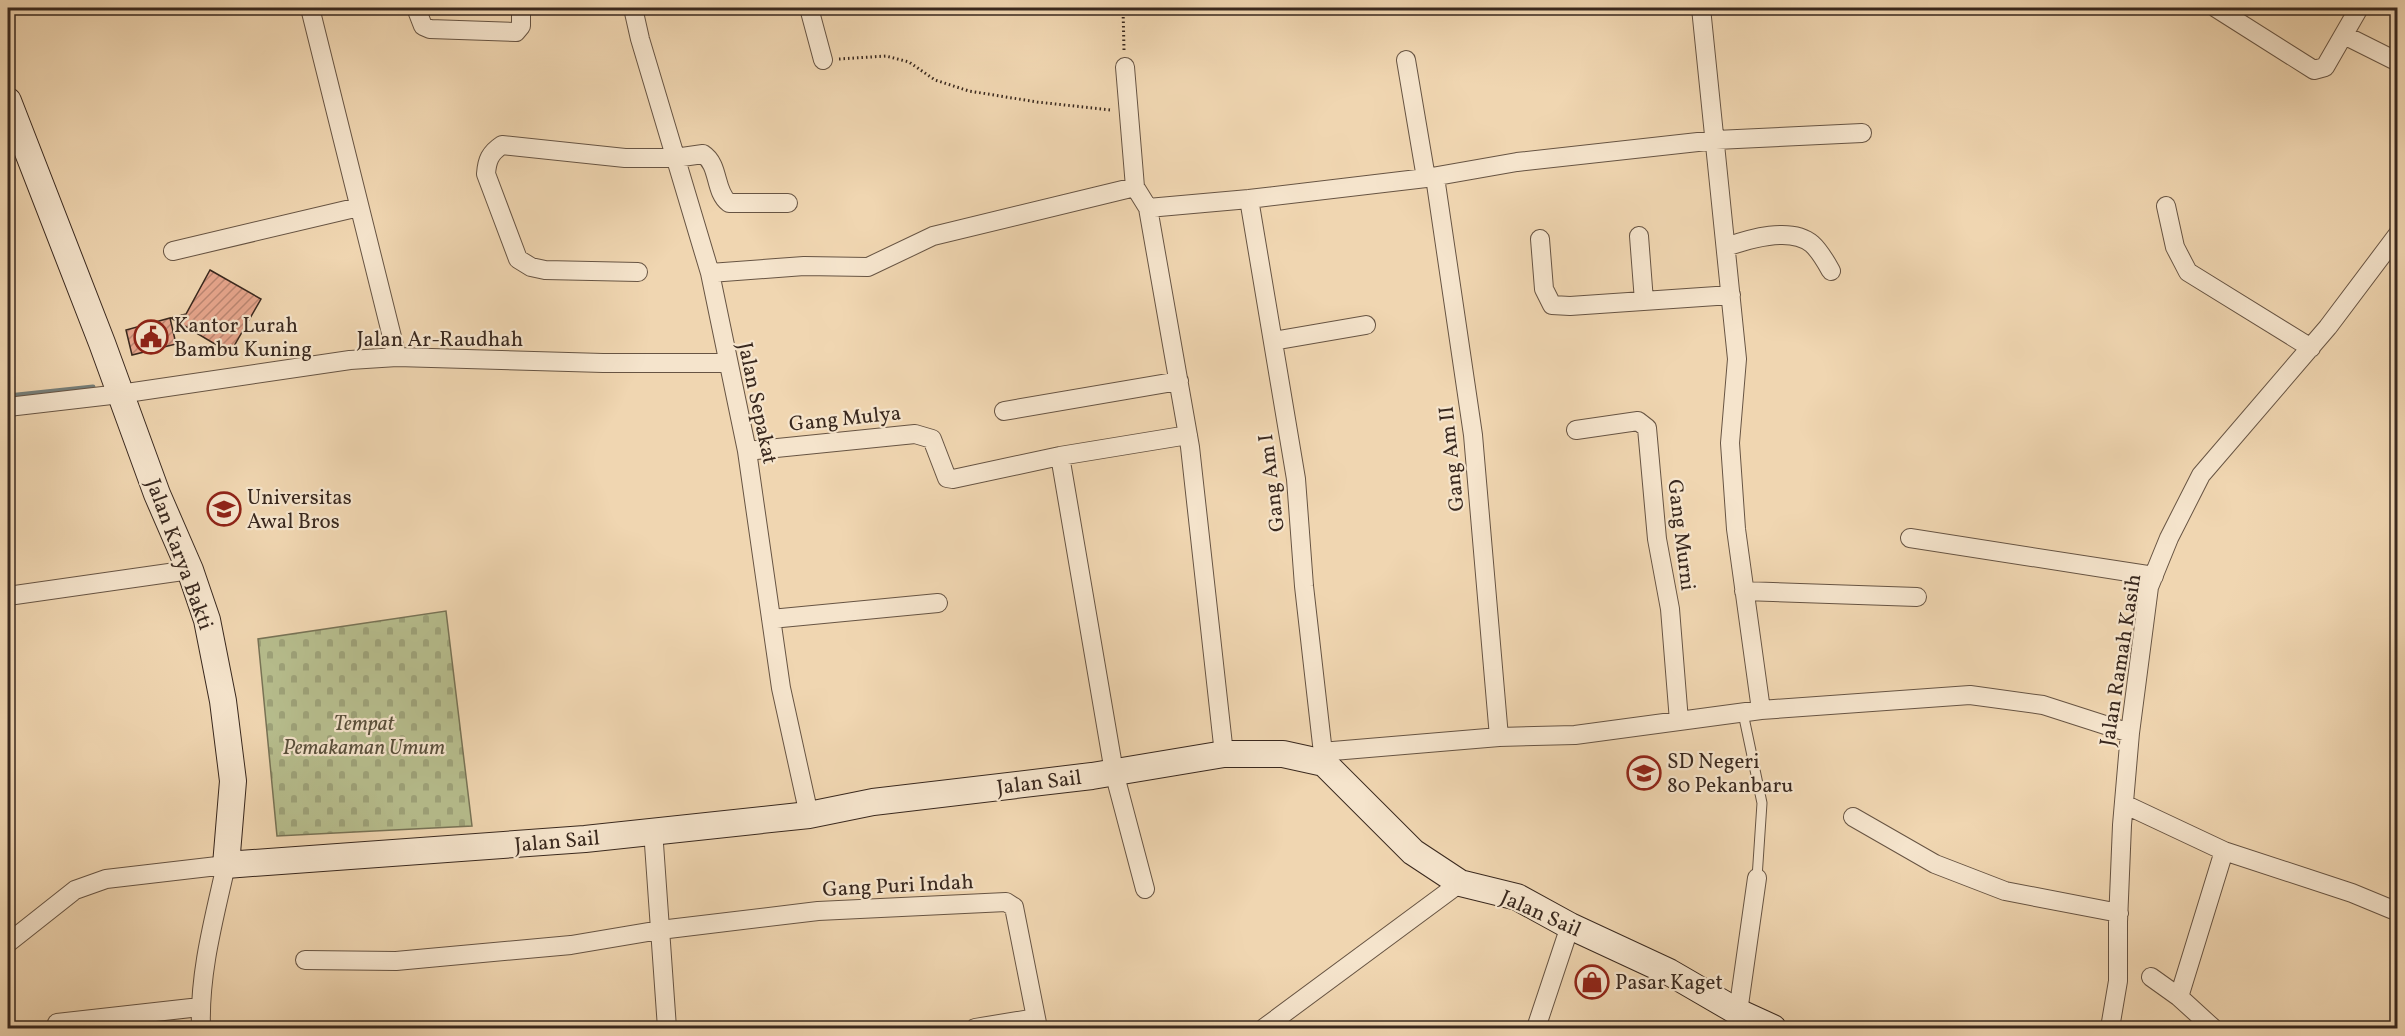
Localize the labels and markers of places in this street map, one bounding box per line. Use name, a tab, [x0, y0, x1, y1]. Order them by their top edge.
place label: Kantor Lurah Bambu Kuning	[174, 312, 312, 365]
public building icon: Kantor Lurah Bambu Kuning	[133, 319, 169, 355]
place label: Universitas Awal Bros	[247, 484, 352, 537]
school or university icon: Universitas Awal Bros	[206, 491, 242, 527]
place label: SD Negeri 80 Pekanbaru	[1667, 748, 1793, 801]
school or university icon: SD Negeri 80 Pekanbaru	[1626, 755, 1662, 791]
shop icon: Pasar Kaget	[1574, 964, 1610, 1000]
place label: Pasar Kaget	[1615, 969, 1723, 998]

